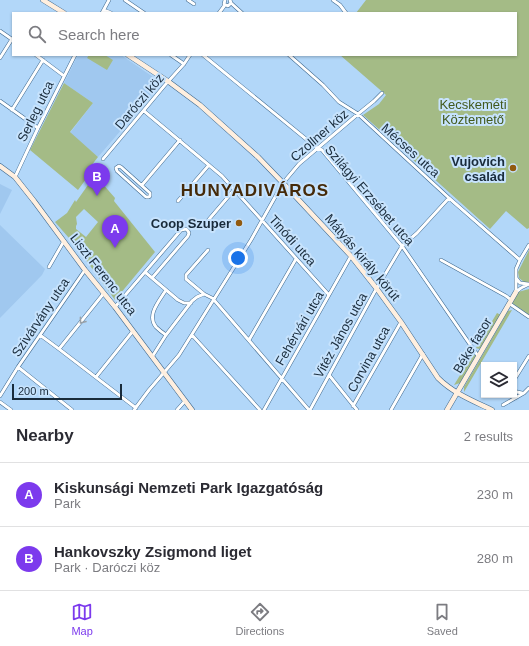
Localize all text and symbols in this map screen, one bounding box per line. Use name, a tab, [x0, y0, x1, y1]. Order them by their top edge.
search box	[12, 12, 517, 56]
icon: search	[26, 23, 48, 45]
text: Search here	[58, 26, 140, 43]
street label: Daróczi köz	[112, 70, 167, 132]
street label: Serleg utca	[14, 78, 57, 144]
park label: Kecskeméti Köztemető	[439, 97, 507, 127]
street label: Czollner köz	[287, 106, 351, 165]
street label: Mécses utca	[379, 120, 443, 181]
street label: Szilágyi Erzsébet utca	[322, 142, 418, 249]
place label: Vujovich család	[451, 154, 505, 184]
pin: B	[84, 163, 110, 196]
marker: Vujovich család	[508, 163, 518, 173]
district label: HUNYADIVÁROS	[181, 181, 329, 200]
street label: Mátyás király körút	[322, 211, 403, 304]
street label: Tinódi utca	[266, 212, 320, 269]
pin: A	[102, 215, 128, 248]
place label: Coop Szuper	[151, 216, 231, 231]
marker: Coop Szuper	[234, 218, 244, 228]
street label: Liszt Ferenc utca	[67, 231, 140, 319]
your location	[228, 248, 248, 268]
street label: Szivárvány utca	[9, 274, 73, 360]
street label: Fehérvári utca	[272, 288, 327, 368]
street label: Vitéz János utca	[311, 289, 370, 380]
street label: Béke fasor	[450, 314, 495, 376]
one-way arrow	[79, 316, 86, 323]
street label: Corvina utca	[344, 323, 393, 395]
map controls	[481, 362, 517, 398]
button: layers	[481, 362, 517, 398]
scale bar	[12, 382, 122, 401]
text: 200 m	[18, 385, 49, 397]
text: Nearby	[16, 426, 74, 445]
text: 2 results	[464, 429, 513, 444]
text: Kiskunsági Nemzeti Park Igazgatóság	[54, 479, 323, 496]
text: A	[24, 487, 34, 502]
text: 230 m	[477, 487, 513, 502]
text: Park	[54, 496, 81, 511]
text: Hankovszky Zsigmond liget	[54, 543, 252, 560]
text: B	[24, 551, 34, 566]
text: 280 m	[477, 551, 513, 566]
text: Park · Daróczi köz	[54, 560, 160, 575]
tab: Map	[71, 601, 93, 637]
tab: Directions	[235, 601, 284, 637]
tab: Saved	[427, 601, 458, 637]

